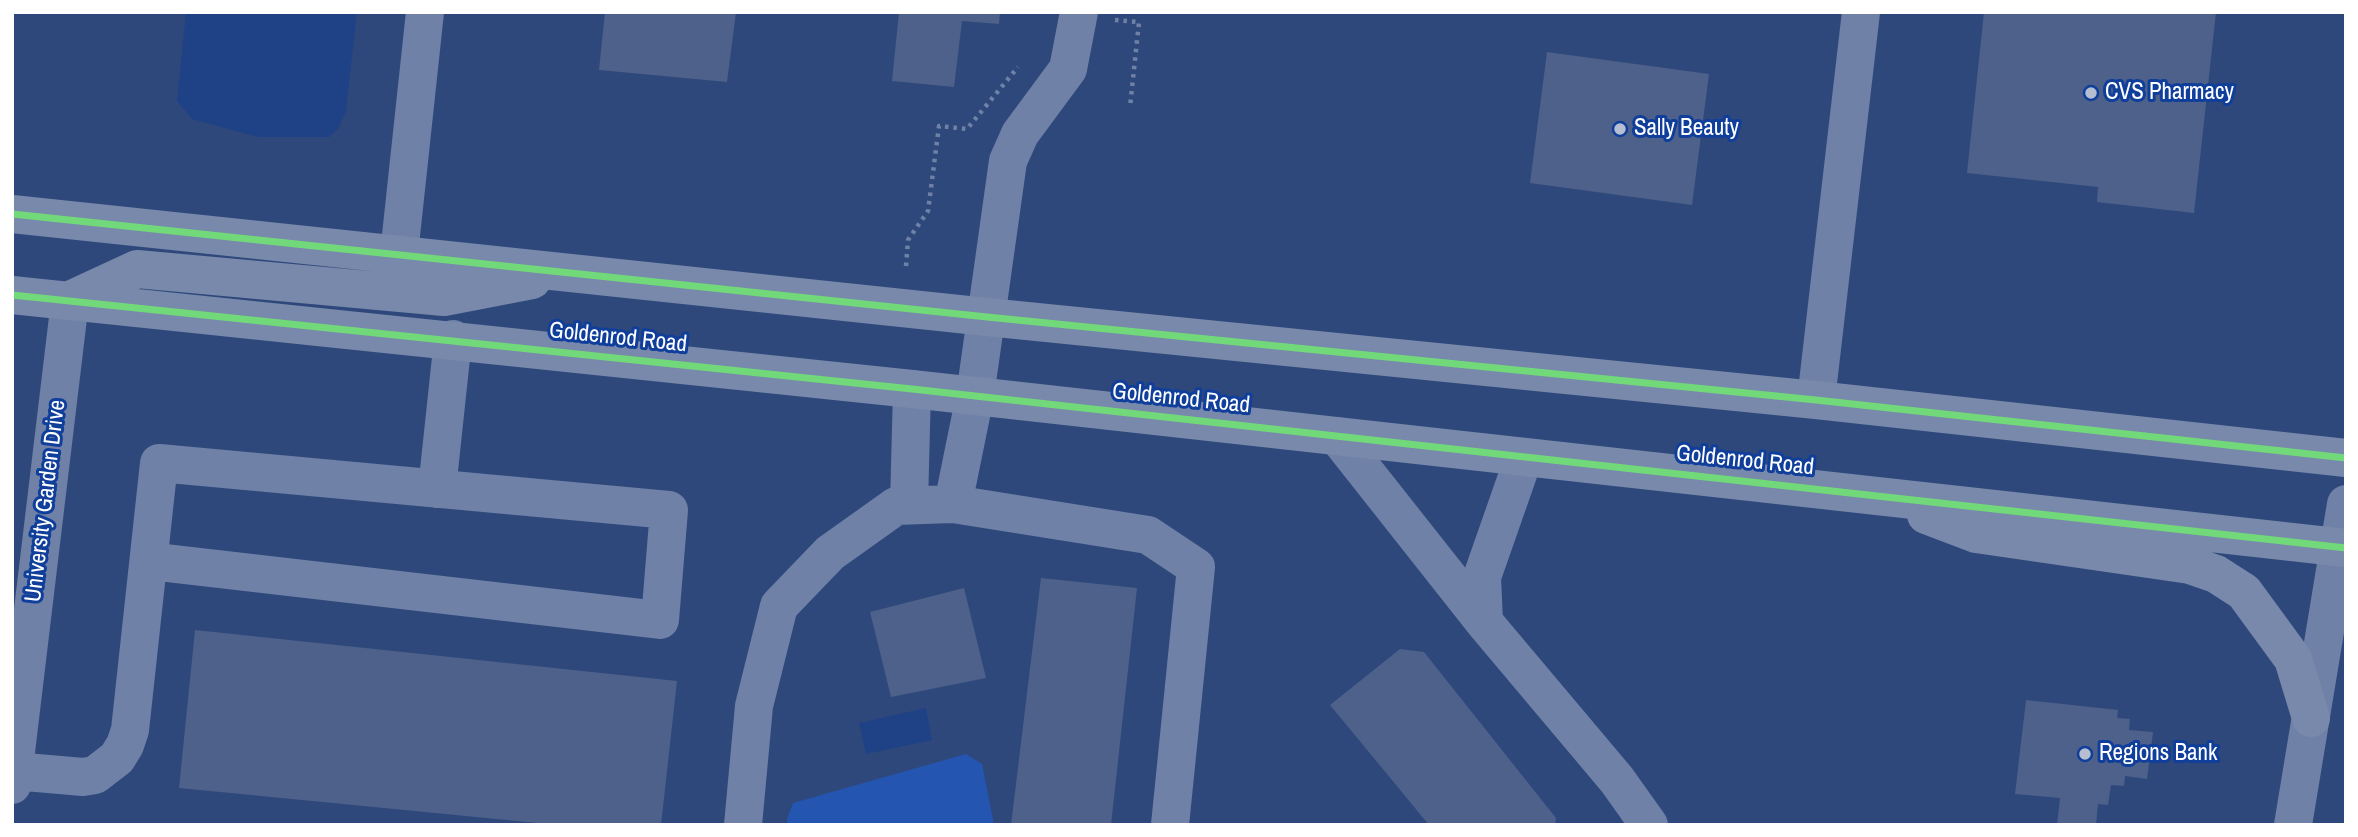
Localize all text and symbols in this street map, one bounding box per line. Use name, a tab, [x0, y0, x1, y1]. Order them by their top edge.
place label: CVS Pharmacy	[2105, 79, 2234, 107]
marker: CVS Pharmacy	[2083, 85, 2099, 101]
place label: Sally Beauty	[1634, 115, 1739, 143]
marker: Sally Beauty	[1612, 121, 1628, 137]
street label: Goldenrod Road	[548, 317, 688, 359]
street label: Goldenrod Road	[1111, 378, 1251, 420]
street label: University Garden Drive	[20, 398, 72, 604]
street label: Goldenrod Road	[1675, 440, 1815, 482]
place label: Regions Bank	[2099, 740, 2217, 768]
marker: Regions Bank	[2077, 746, 2093, 762]

